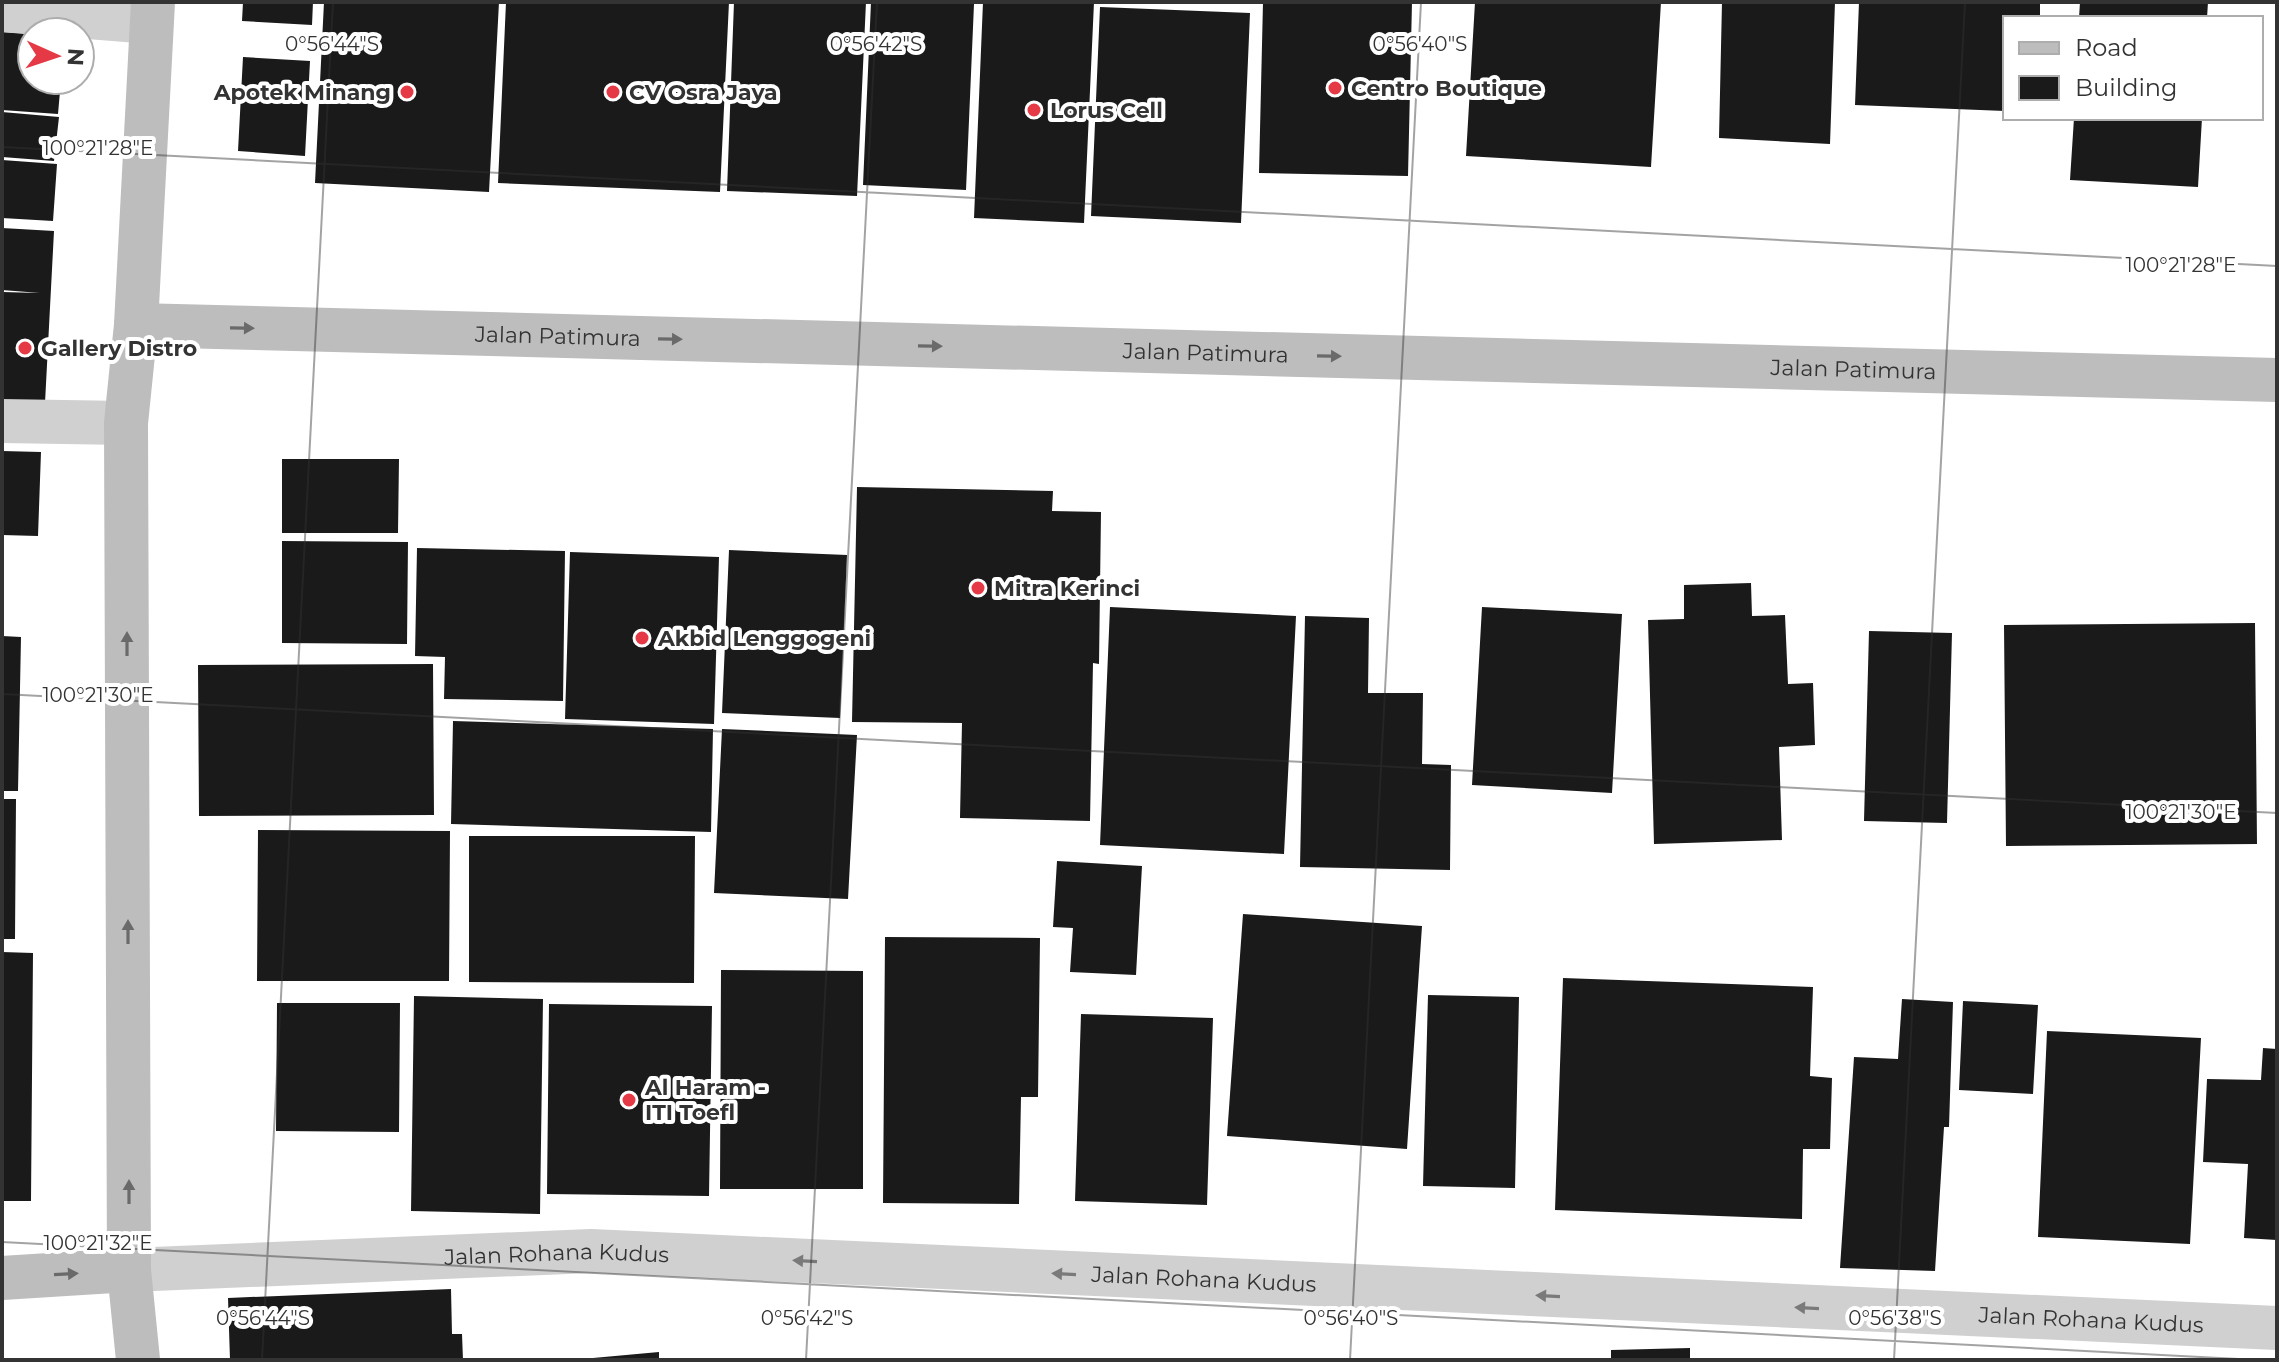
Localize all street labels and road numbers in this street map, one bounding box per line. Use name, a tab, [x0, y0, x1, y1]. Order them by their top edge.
street label: Jalan Patimura	[474, 320, 641, 351]
street label: Jalan Patimura	[1121, 337, 1289, 368]
street label: Jalan Patimura	[1769, 353, 1937, 385]
street label: Jalan Rohana Kudus	[443, 1237, 670, 1271]
street label: Jalan Rohana Kudus	[1090, 1260, 1317, 1298]
street label: Jalan Rohana Kudus	[1977, 1301, 2204, 1338]

